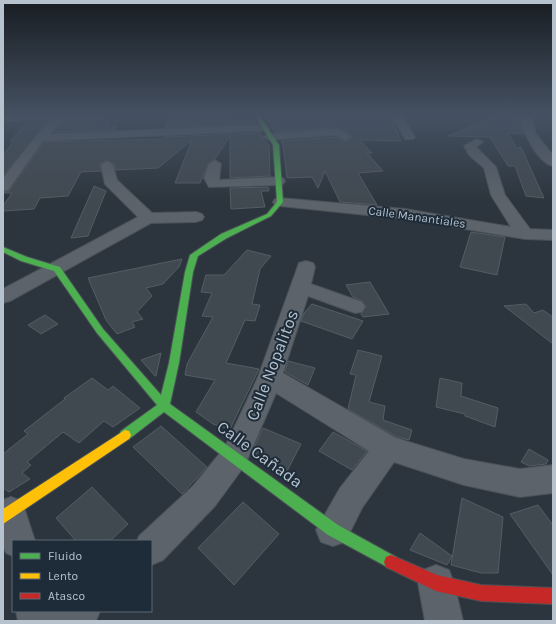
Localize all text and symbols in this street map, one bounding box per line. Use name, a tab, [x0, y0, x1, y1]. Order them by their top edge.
street label: Calle Manantiales	[367, 203, 467, 231]
street label: Calle Nopalitos	[242, 307, 302, 423]
street label: Calle Cañada	[213, 416, 307, 492]
legend	[12, 540, 152, 612]
text: Fluido	[48, 549, 82, 563]
text: Lento	[48, 569, 78, 583]
text: Atasco	[48, 589, 85, 603]

